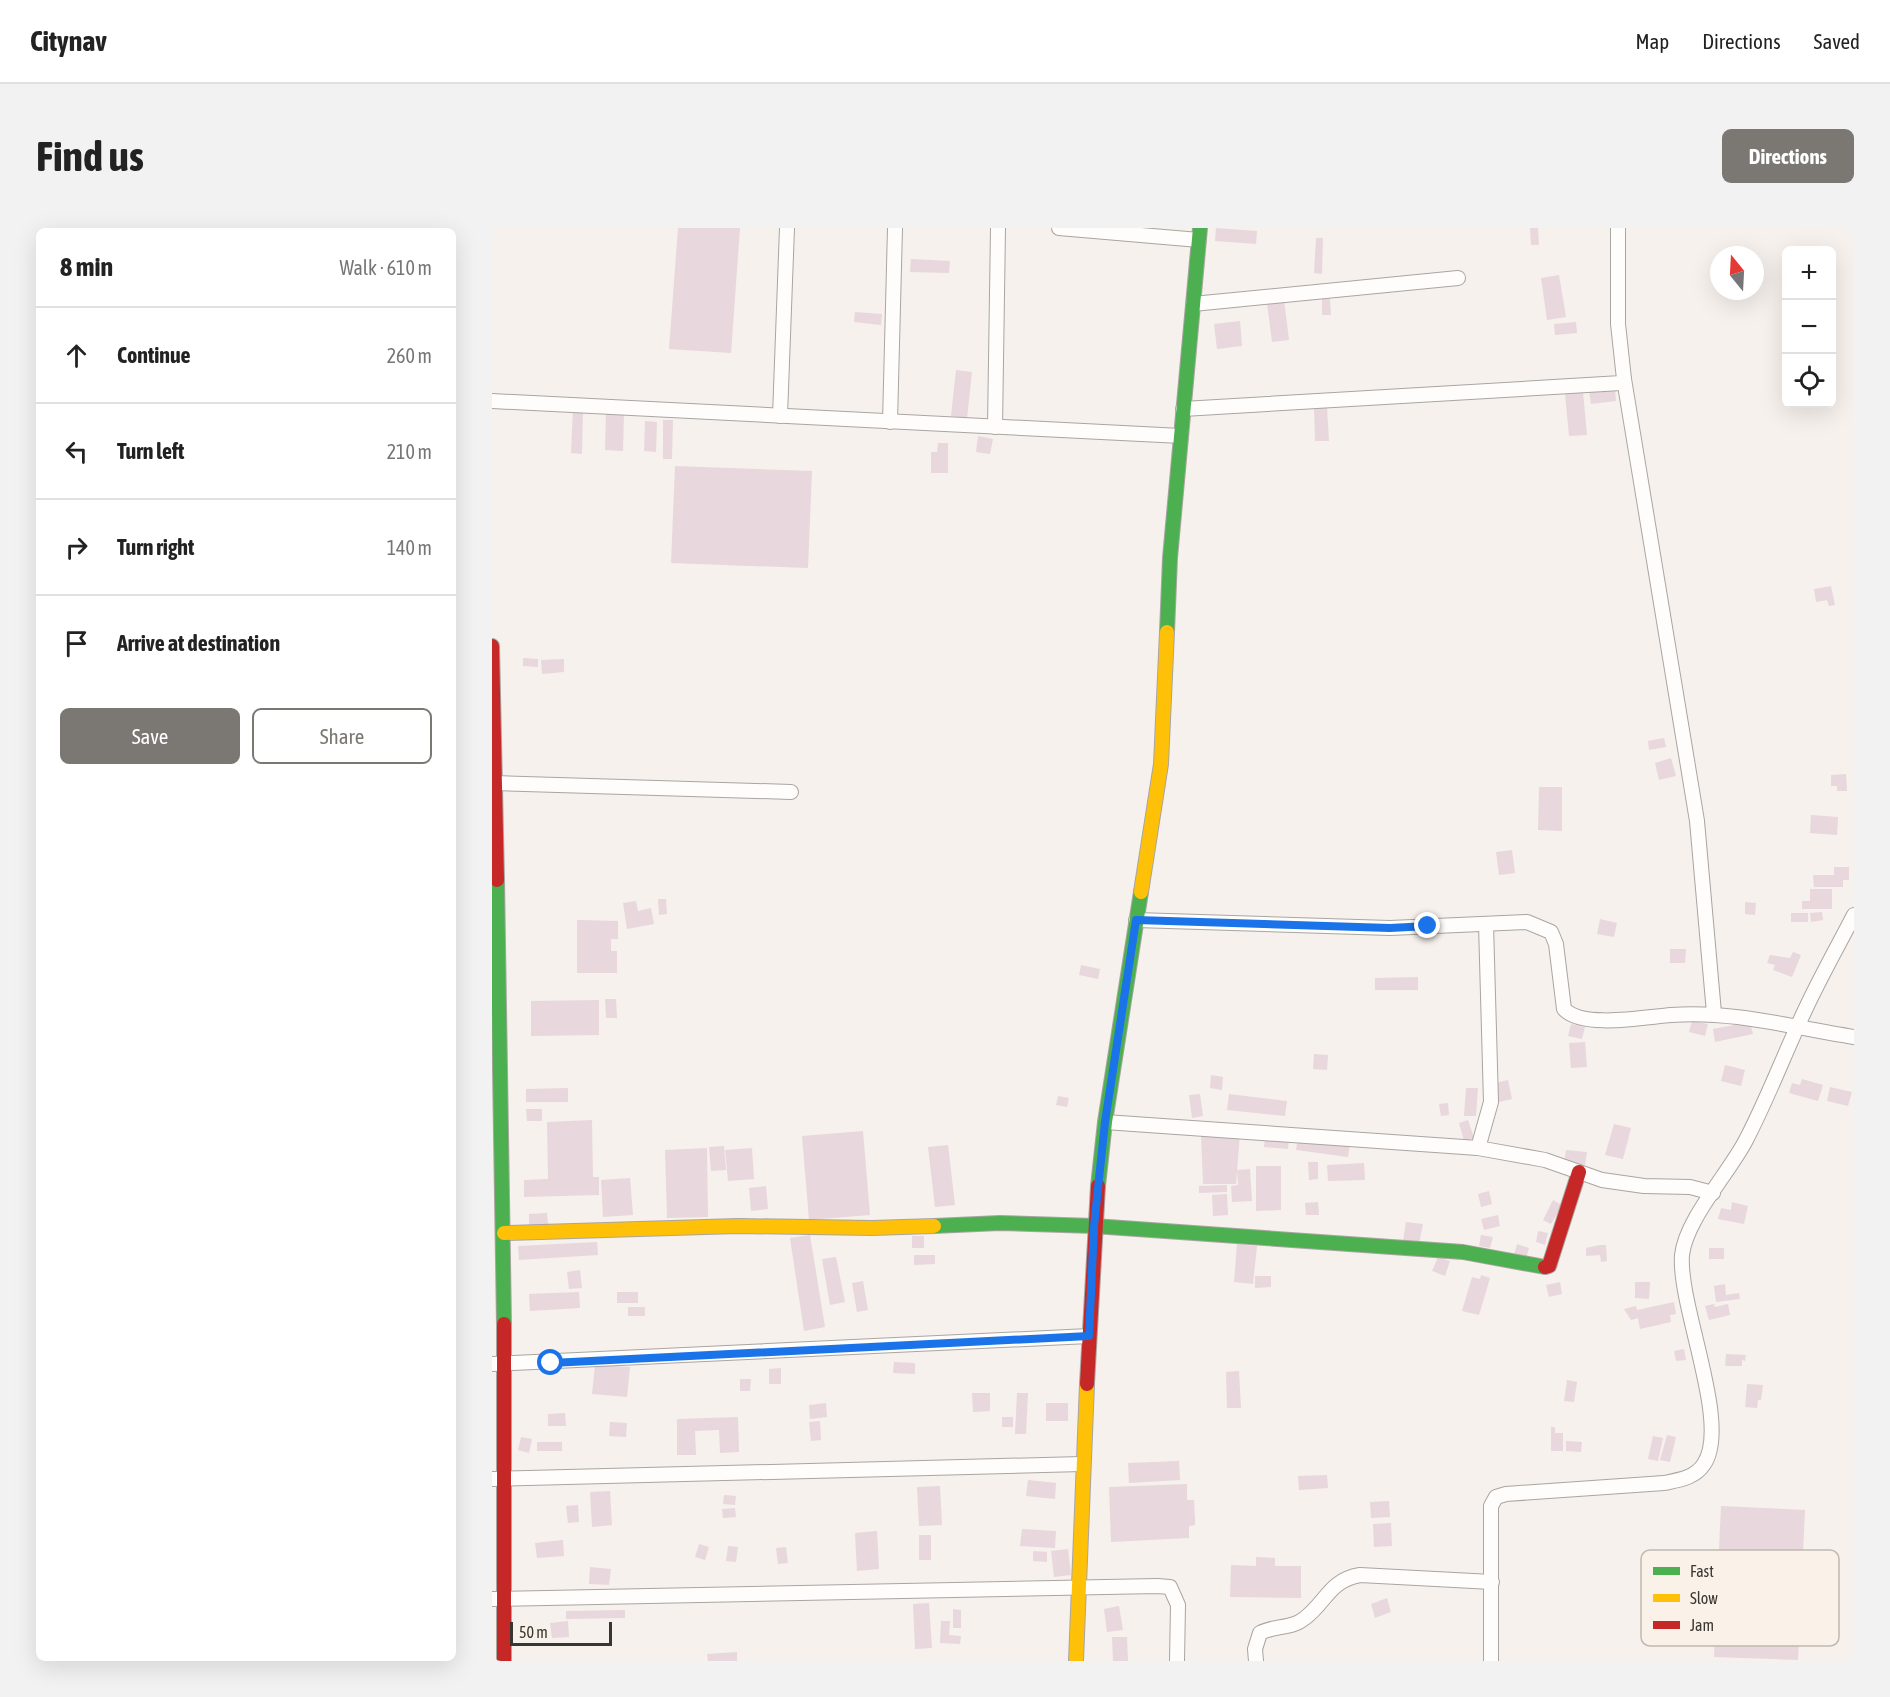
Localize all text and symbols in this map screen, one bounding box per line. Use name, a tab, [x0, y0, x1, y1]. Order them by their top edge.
text: Citynav	[30, 25, 107, 57]
text: Map	[1635, 29, 1669, 53]
text: Directions	[1702, 29, 1781, 53]
text: Saved	[1814, 29, 1860, 53]
button: Directions	[1722, 129, 1854, 183]
text: Find us	[36, 132, 144, 180]
north arrow	[1710, 246, 1764, 300]
map controls	[1782, 246, 1836, 408]
button: +	[1782, 246, 1836, 300]
text: 8 min	[60, 252, 113, 282]
text: Walk · 610 m	[340, 256, 432, 279]
button: −	[1782, 300, 1836, 354]
icon: ahead	[60, 339, 93, 372]
text: Continue	[117, 342, 191, 368]
text: 260 m	[387, 344, 432, 367]
button: locate	[1782, 354, 1836, 408]
icon: left	[60, 435, 93, 468]
text: Turn left	[117, 438, 184, 464]
text: 210 m	[387, 440, 432, 463]
icon: right	[60, 531, 93, 564]
text: Turn right	[117, 534, 194, 560]
text: 140 m	[387, 536, 432, 559]
icon: arrive	[60, 627, 93, 660]
text: Arrive at destination	[117, 630, 280, 656]
button: Save	[60, 708, 240, 764]
button: Share	[252, 708, 432, 764]
route end	[1414, 912, 1440, 938]
route start	[537, 1349, 563, 1375]
legend	[1641, 1550, 1839, 1646]
text: Fast	[1690, 1562, 1714, 1580]
text: Slow	[1690, 1589, 1718, 1607]
text: Jam	[1690, 1616, 1714, 1634]
scale bar	[510, 1619, 612, 1646]
text: 50 m	[519, 1623, 548, 1641]

